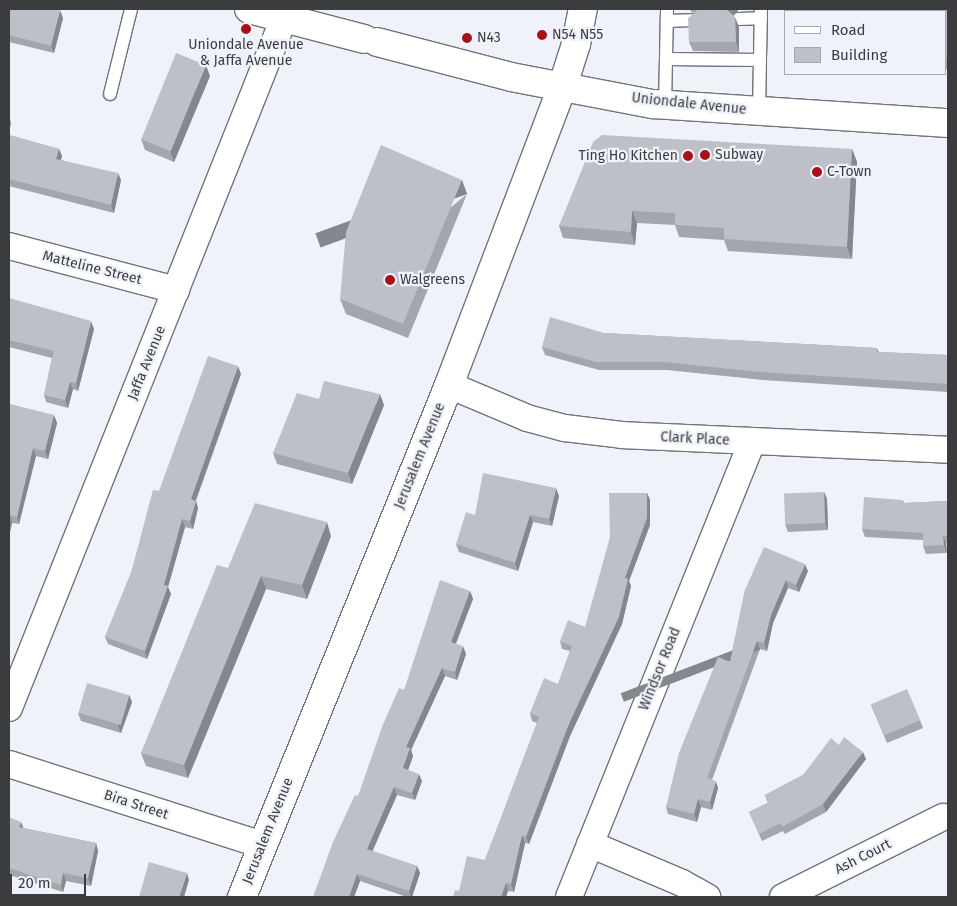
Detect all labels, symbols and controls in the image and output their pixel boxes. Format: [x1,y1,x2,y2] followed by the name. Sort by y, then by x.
[784,10,947,75] legend
[831,21,866,39] text: Road
[240,23,252,35] marker: Uniondale Avenue & Jaffa Avenue
[552,27,603,43] place label: N54 N55
[536,29,548,41] marker: N54 N55
[477,30,501,46] place label: N43
[461,32,473,44] marker: N43
[188,37,304,70] place label: Uniondale Avenue & Jaffa Avenue
[831,46,887,64] text: Building
[631,90,747,118] street label: Uniondale Avenue
[715,147,763,163] place label: Subway
[578,148,678,164] place label: Ting Ho Kitchen
[699,149,711,161] marker: Subway
[682,150,694,162] marker: Ting Ho Kitchen
[827,164,872,180] place label: C-Town
[811,166,823,178] marker: C-Town
[41,248,143,288] street label: Matteline Street
[400,272,465,288] place label: Walgreens
[384,274,396,286] marker: Walgreens
[124,323,170,403] street label: Jaffa Avenue
[391,400,449,512] street label: Jerusalem Avenue
[660,429,730,449] street label: Clark Place
[636,625,684,713] street label: Windsor Road
[239,775,297,887] street label: Jerusalem Avenue
[102,787,170,823] street label: Bira Street
[832,836,894,878] street label: Ash Court
[12,864,89,896] scale bar
[18,874,51,892] text: 20 m

